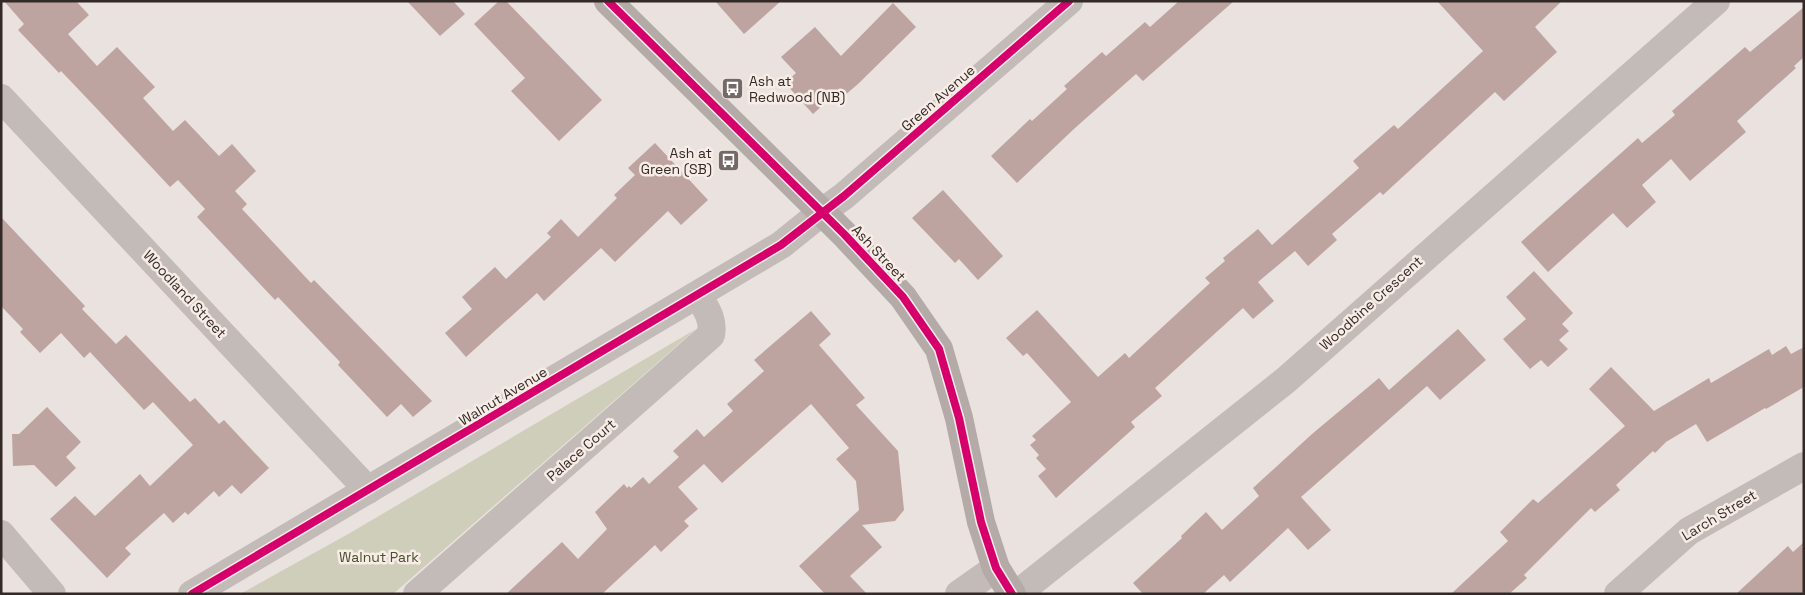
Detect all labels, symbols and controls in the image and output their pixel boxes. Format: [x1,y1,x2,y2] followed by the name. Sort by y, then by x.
[897,61,979,135] street label: Green Avenue
[749,72,845,106] place label: Ash at Redwood (NB)
[721,77,745,101] bus stop icon: Ash at Redwood (NB)
[641,144,712,178] place label: Ash at Green (SB)
[716,149,740,173] bus stop icon: Ash at Green (SB)
[848,221,910,285] street label: Ash Street
[140,246,230,342] street label: Woodland Street
[1316,252,1426,354] street label: Woodbine Crescent
[456,363,550,429] street label: Walnut Avenue
[543,415,619,485] street label: Palace Court
[1678,486,1760,544] street label: Larch Street
[339,548,419,566] park label: Walnut Park

